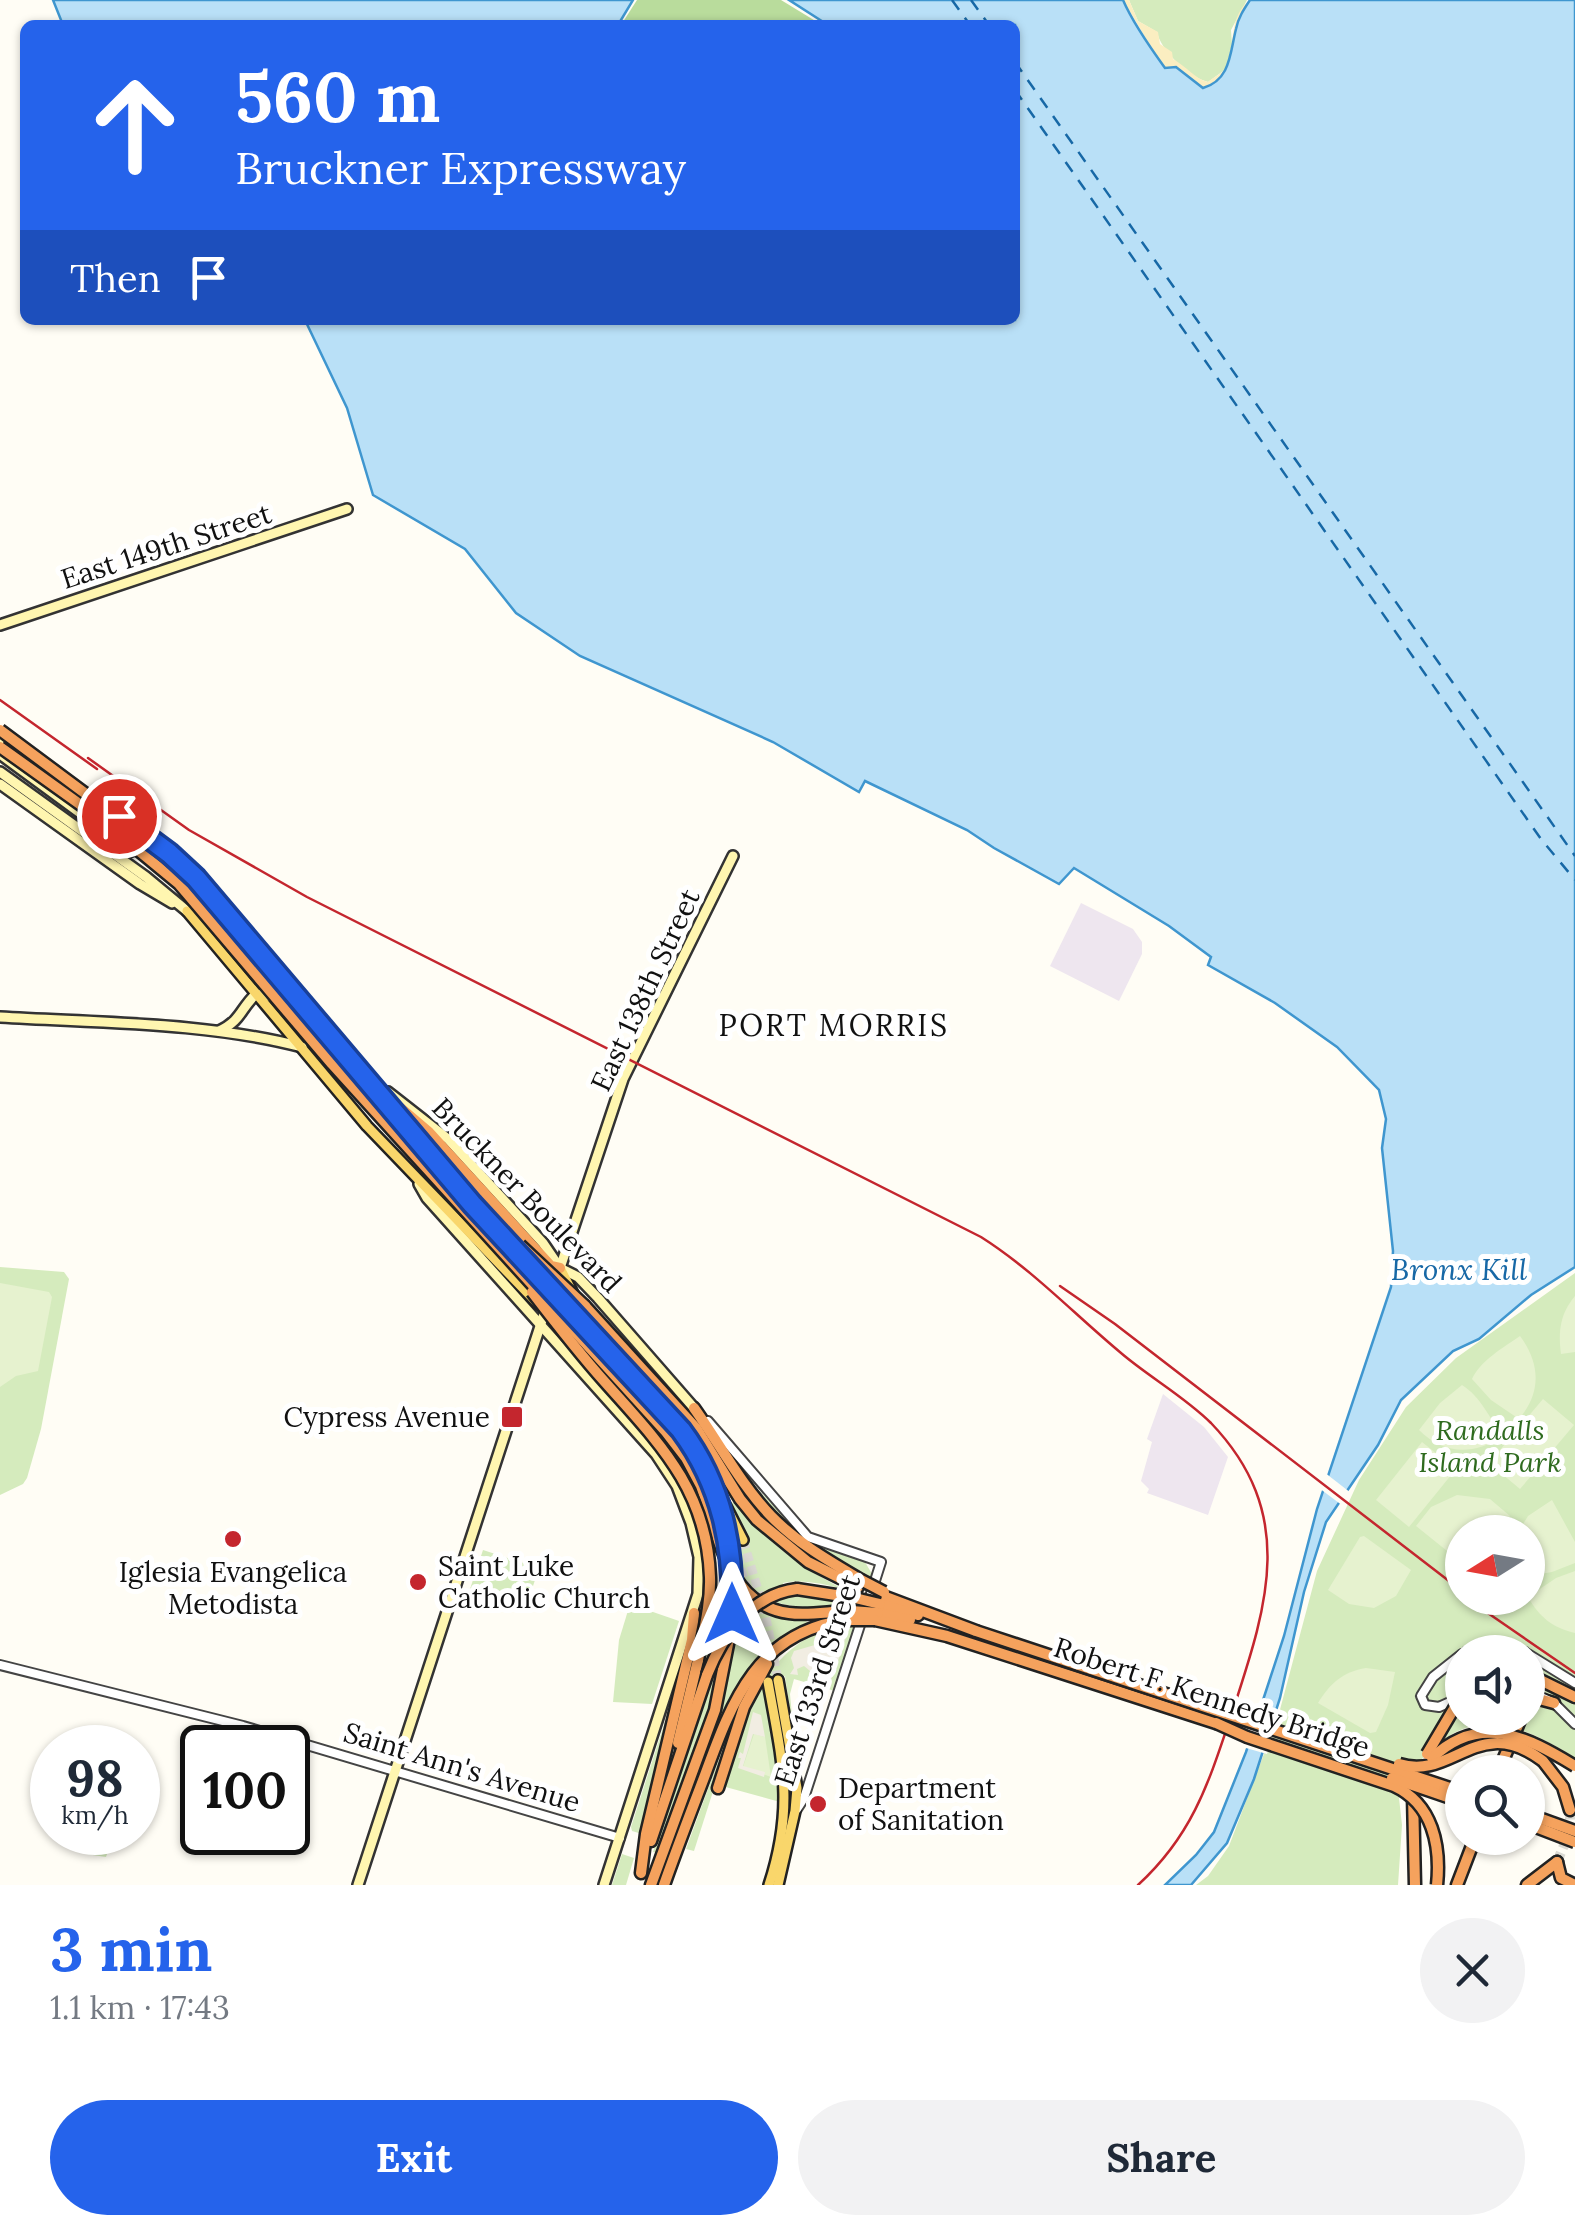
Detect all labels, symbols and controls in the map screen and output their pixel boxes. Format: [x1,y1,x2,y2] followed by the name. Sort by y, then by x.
[235,52,440,141] text: 560 m
[70,60,200,190] icon: ahead
[235,139,686,196] text: Bruckner Expressway
[181,250,236,305] icon: arrive
[70,254,161,302] text: Then
[56,495,276,597] street label: East 149th Street
[77,774,162,859] pin
[92,789,147,844] icon: arrive
[582,883,708,1097] street label: East 138th Street
[719,1006,949,1044] district label: PORT MORRIS
[425,1090,629,1300] street label: Bruckner Boulevard
[1391,1250,1528,1288] water label: Bronx Kill
[283,1399,490,1435] place label: Cypress Avenue
[499,1404,525,1430] marker: Cypress Avenue
[1418,1412,1562,1480] park label: Randalls Island Park
[1445,1515,1545,1615] north arrow
[1445,1515,1545,1855] map controls
[222,1528,244,1550] marker: Iglesia Evangelica Metodista
[438,1548,650,1616] place label: Saint Luke Catholic Church
[119,1554,347,1622] place label: Iglesia Evangelica Metodista
[680,1562,784,1666] position arrow
[766,1570,868,1790] street label: East 133rd Street
[407,1571,429,1593] marker: Saint Luke Catholic Church
[1050,1629,1374,1765] street label: Robert F. Kennedy Bridge
[1445,1635,1545,1735] button: sound
[339,1714,585,1820] street label: Saint Ann's Avenue
[180,1725,310,1855] speed limit sign: 100
[66,1746,124,1810] text: 98
[1445,1755,1545,1855] button: search
[838,1770,1004,1838] place label: Department of Sanitation
[807,1793,829,1815] marker: Department of Sanitation
[61,1799,129,1831] text: km/h
[50,1911,212,1987] text: 3 min
[1420,1918,1525,2023] button: close
[50,1987,230,2028] text: 1.1 km · 17:43
[50,2100,778,2215] button: Exit
[798,2100,1525,2215] button: Share

